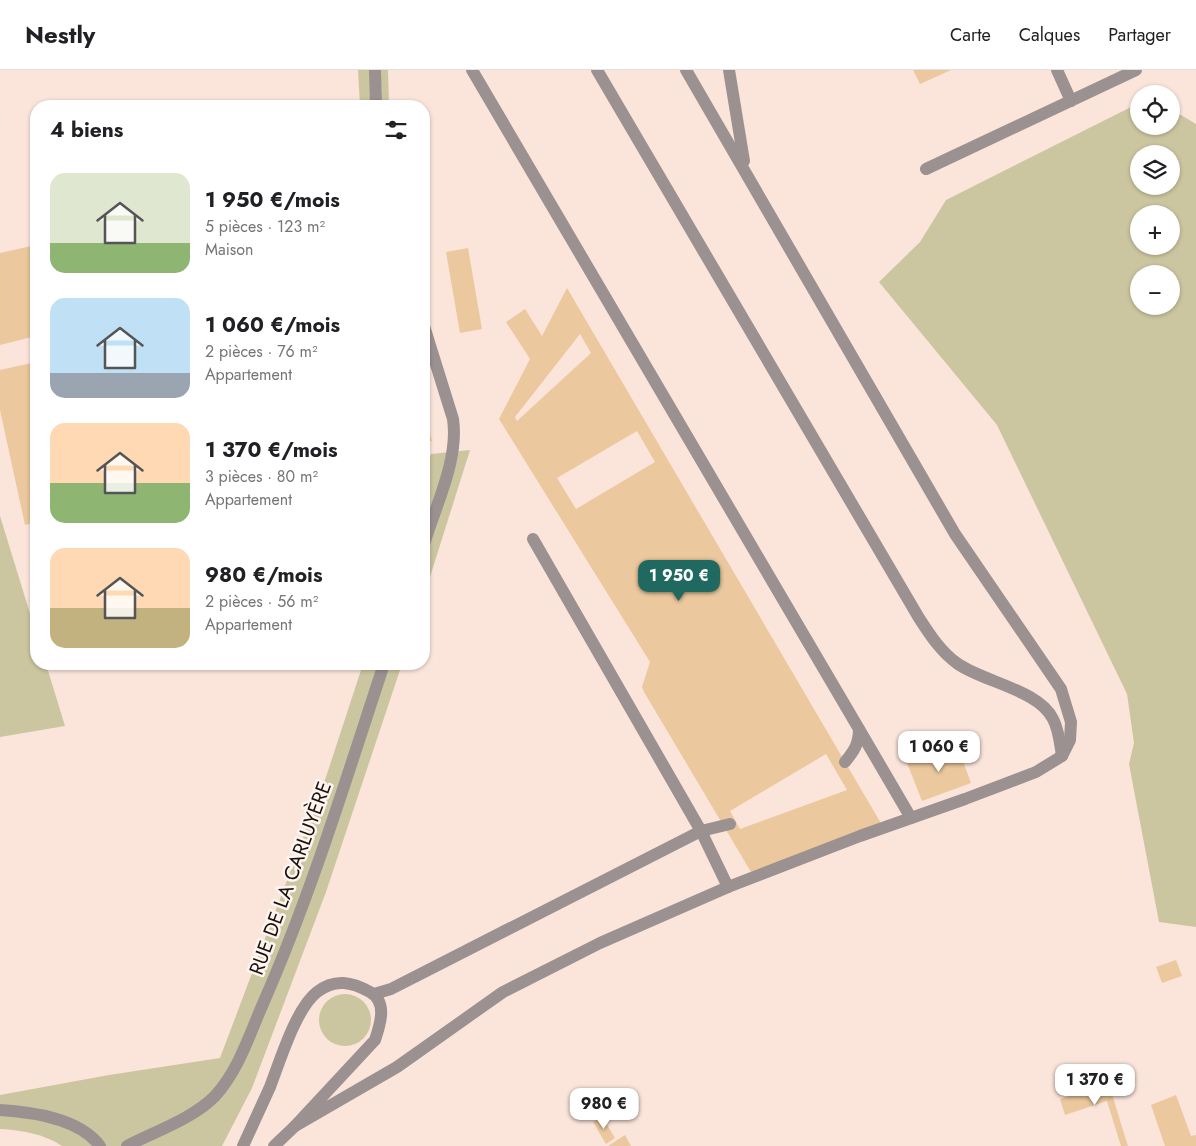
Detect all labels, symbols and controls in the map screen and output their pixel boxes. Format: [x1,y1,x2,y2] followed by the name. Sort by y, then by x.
[25,17,95,52] text: Nestly
[950,22,991,48] text: Carte
[1019,22,1080,48] text: Calques
[1108,22,1171,48] text: Partager
[1130,85,1180,315] map controls
[1130,85,1180,135] button: locate
[50,115,123,145] text: 4 biens
[382,116,410,144] icon: filters
[1130,145,1180,195] button: layers
[205,185,340,215] text: 1 950 €/mois
[90,193,150,253] icon: home
[1130,205,1180,255] button: +
[205,215,325,238] text: 5 pièces · 123 m²
[205,238,253,261] text: Maison
[1130,265,1180,315] button: −
[205,310,340,340] text: 1 060 €/mois
[90,318,150,378] icon: home
[205,340,318,363] text: 2 pièces · 76 m²
[205,363,292,386] text: Appartement
[205,435,338,465] text: 1 370 €/mois
[90,443,150,503] icon: home
[205,465,318,488] text: 3 pièces · 80 m²
[205,488,292,511] text: Appartement
[205,560,322,590] text: 980 €/mois
[633,560,725,602] pin: 1 950 €
[649,564,709,587] text: 1 950 €
[90,568,150,628] icon: home
[205,590,318,613] text: 2 pièces · 56 m²
[205,613,292,636] text: Appartement
[893,730,985,773] pin: 1 060 €
[909,735,969,758] text: 1 060 €
[242,777,339,979] street label: RUE DE LA CARLUYÈRE
[1049,1064,1141,1106] pin: 1 370 €
[1066,1068,1124,1091] text: 1 370 €
[569,1088,639,1130] pin: 980 €
[581,1092,627,1115] text: 980 €

